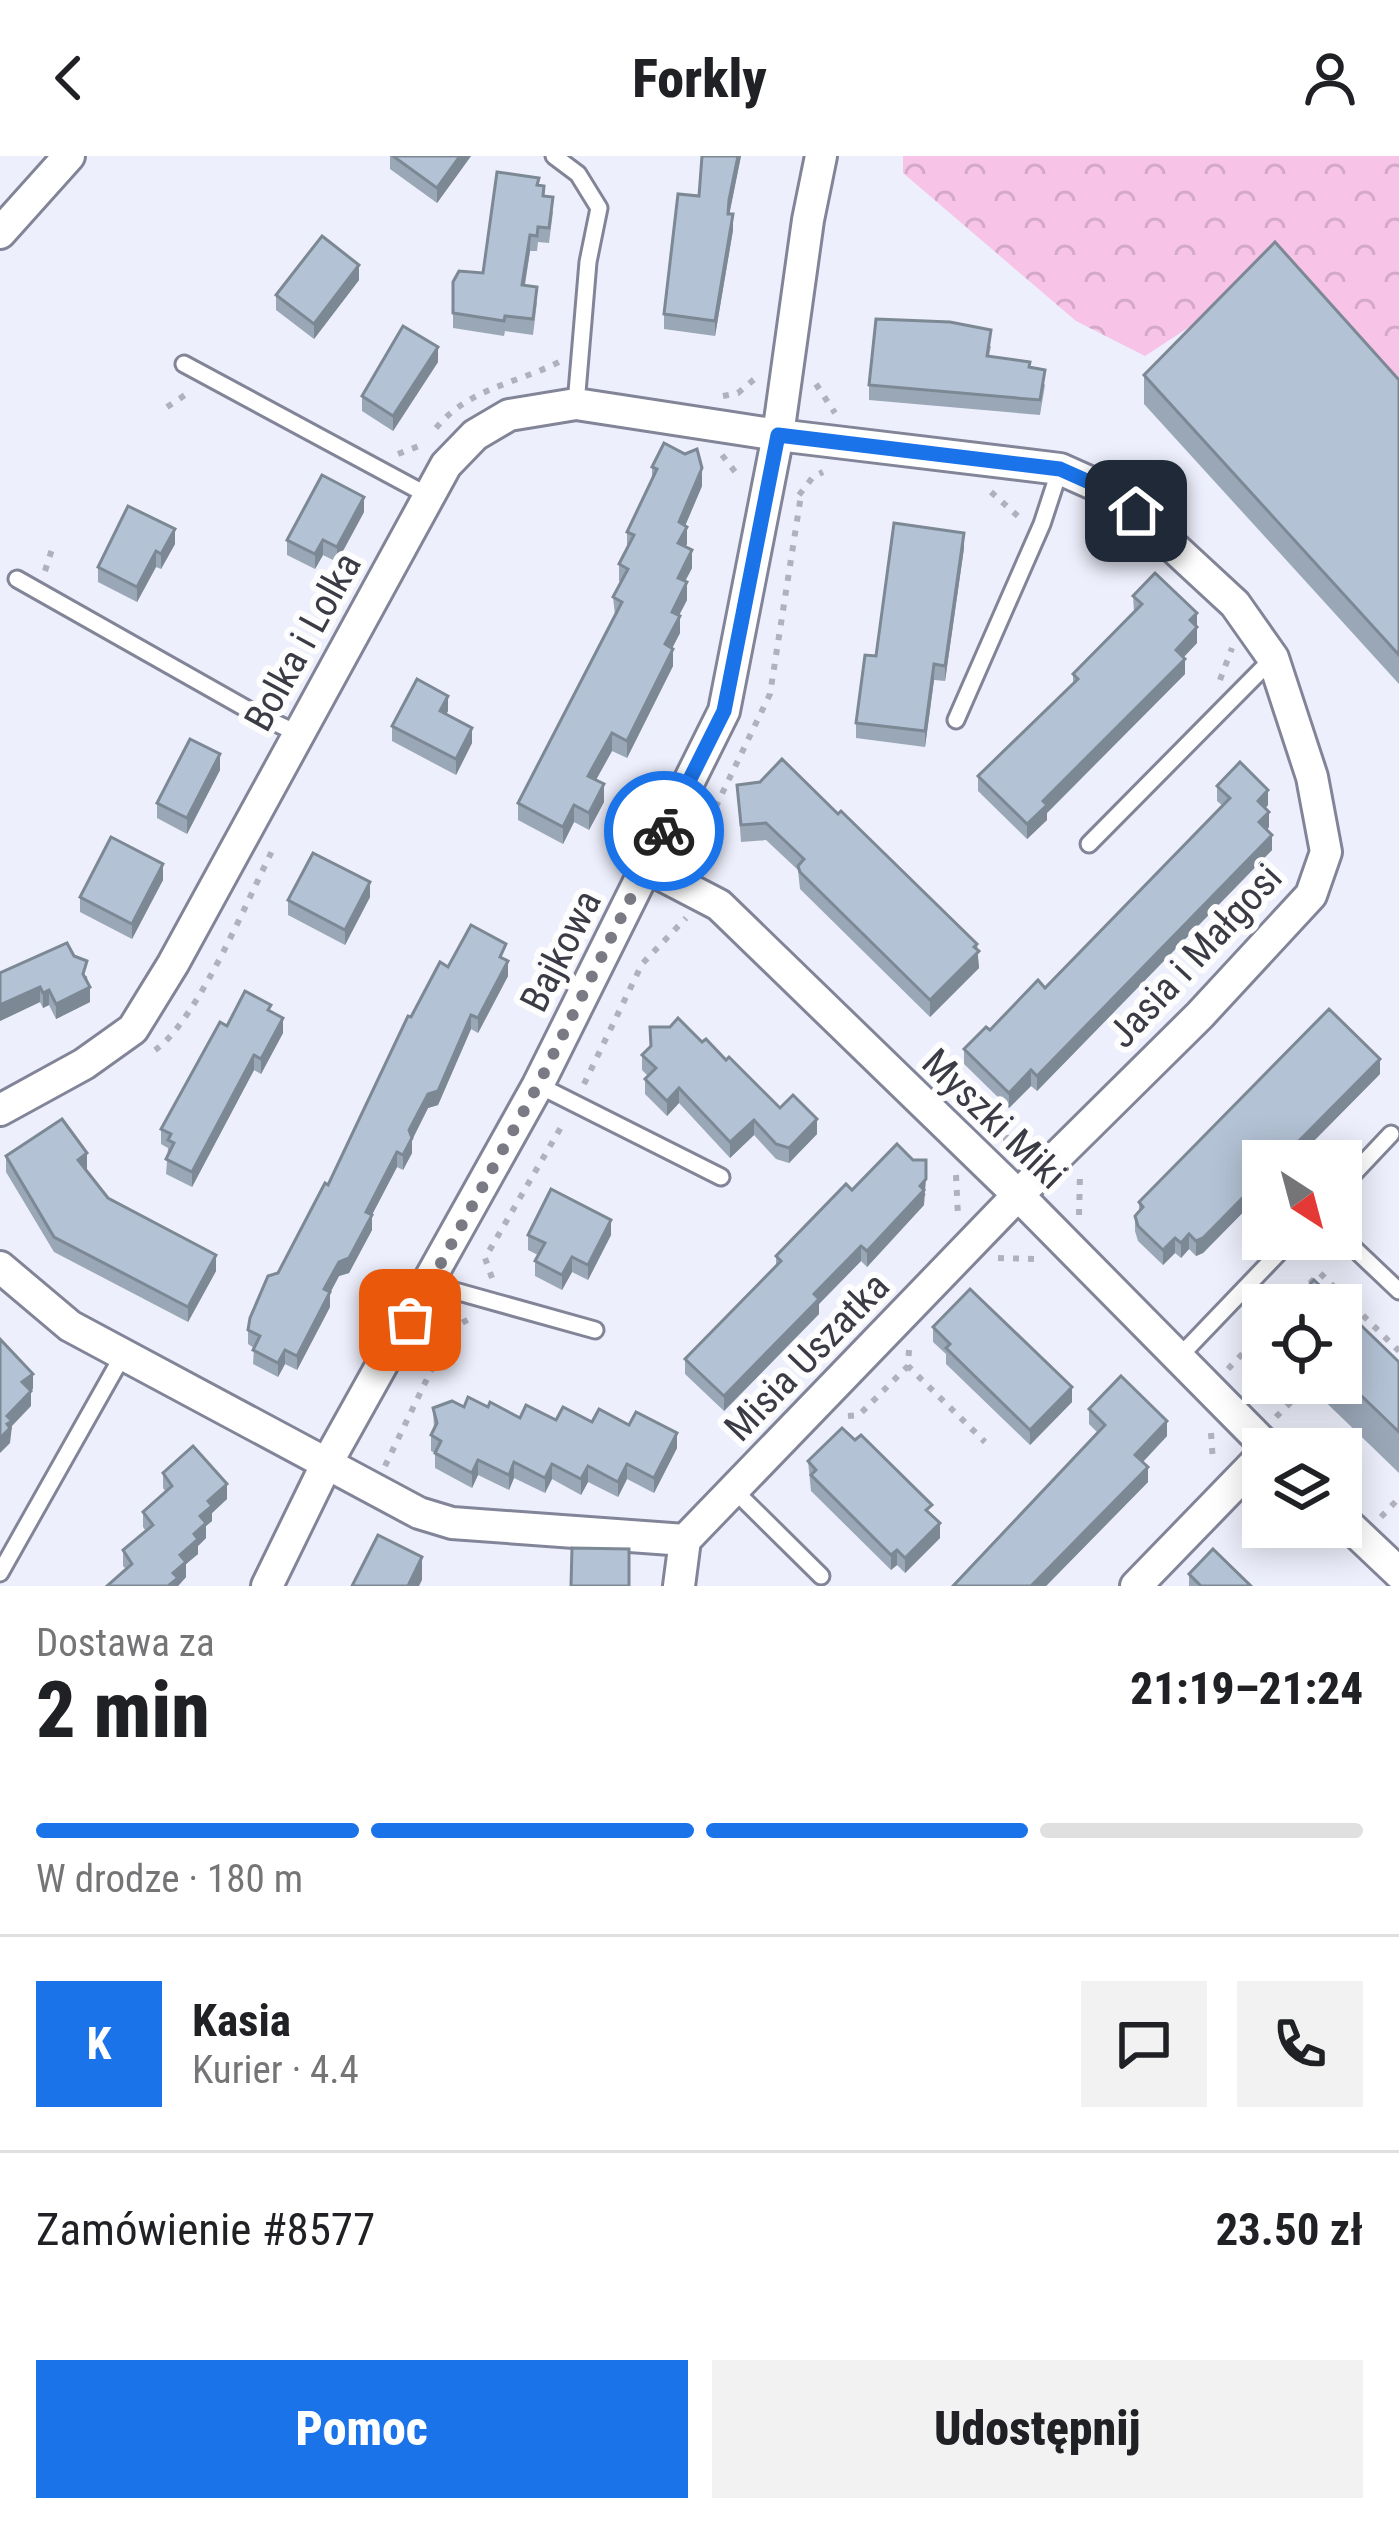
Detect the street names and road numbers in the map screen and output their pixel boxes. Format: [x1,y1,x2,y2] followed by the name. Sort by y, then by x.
[235,545,371,739] street label: Bolka i Lolka
[1099,855,1291,1057] street label: Jasia i Małgosi
[511,883,611,1019] street label: Bajkowa
[913,1040,1075,1198] street label: Myszki Miki
[715,1263,899,1451] street label: Misia Uszatka

